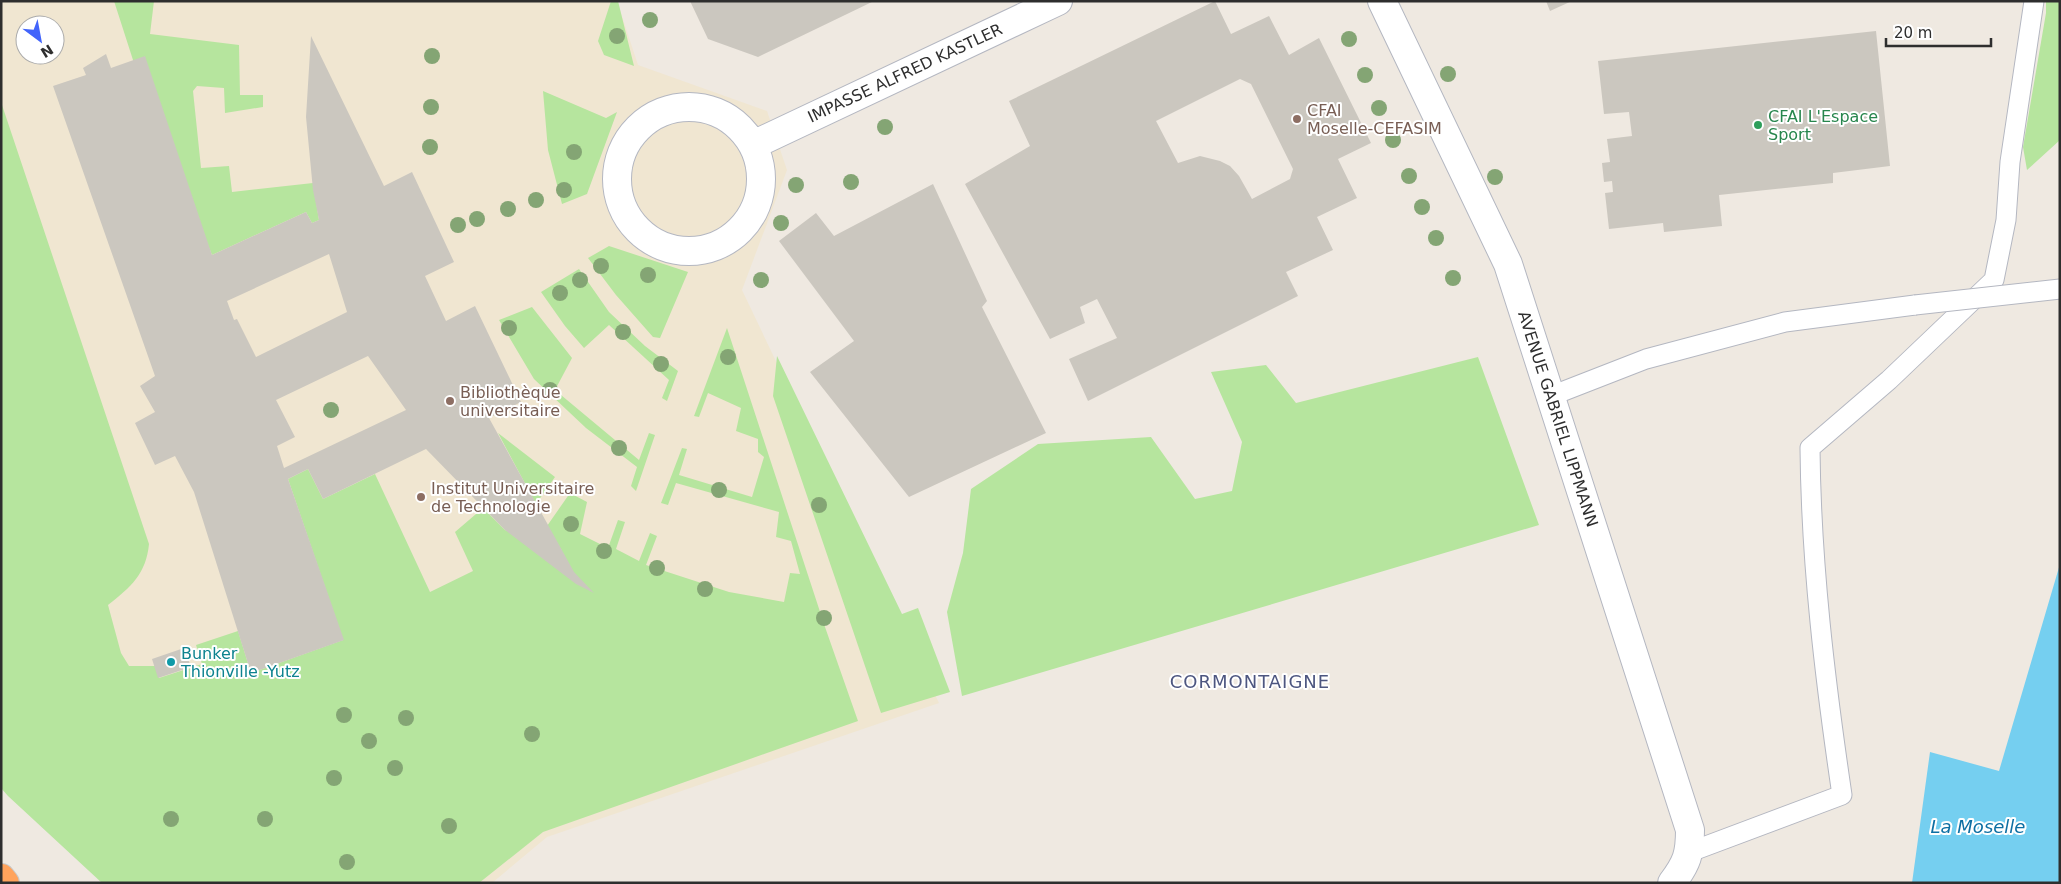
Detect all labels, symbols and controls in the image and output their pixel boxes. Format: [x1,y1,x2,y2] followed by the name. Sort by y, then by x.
[15,15,65,65] north arrow
[1886,15,1991,47] scale bar
[805,19,1005,127] street label: IMPASSE ALFRED KASTLER
[1894,24,1932,42] text: 20 m
[38,41,56,61] text: N
[1307,101,1442,138] place label: CFAI Moselle-CEFASIM
[1768,107,1878,144] place label: CFAI L'Espace Sport
[1291,113,1303,125] marker: CFAI Moselle-CEFASIM
[1752,119,1764,131] marker: CFAI L'Espace Sport
[1514,309,1602,529] street label: AVENUE GABRIEL LIPPMANN
[460,383,561,420] place label: Bibliothèque universitaire
[444,395,456,407] marker: Bibliothèque universitaire
[431,479,594,516] place label: Institut Universitaire de Technologie
[415,491,427,503] marker: Institut Universitaire de Technologie
[180,644,300,681] place label: Bunker Thionville -Yutz
[165,656,177,668] marker: Bunker Thionville -Yutz
[1170,671,1330,692] district label: CORMONTAIGNE
[1931,816,2025,837] water label: La Moselle

